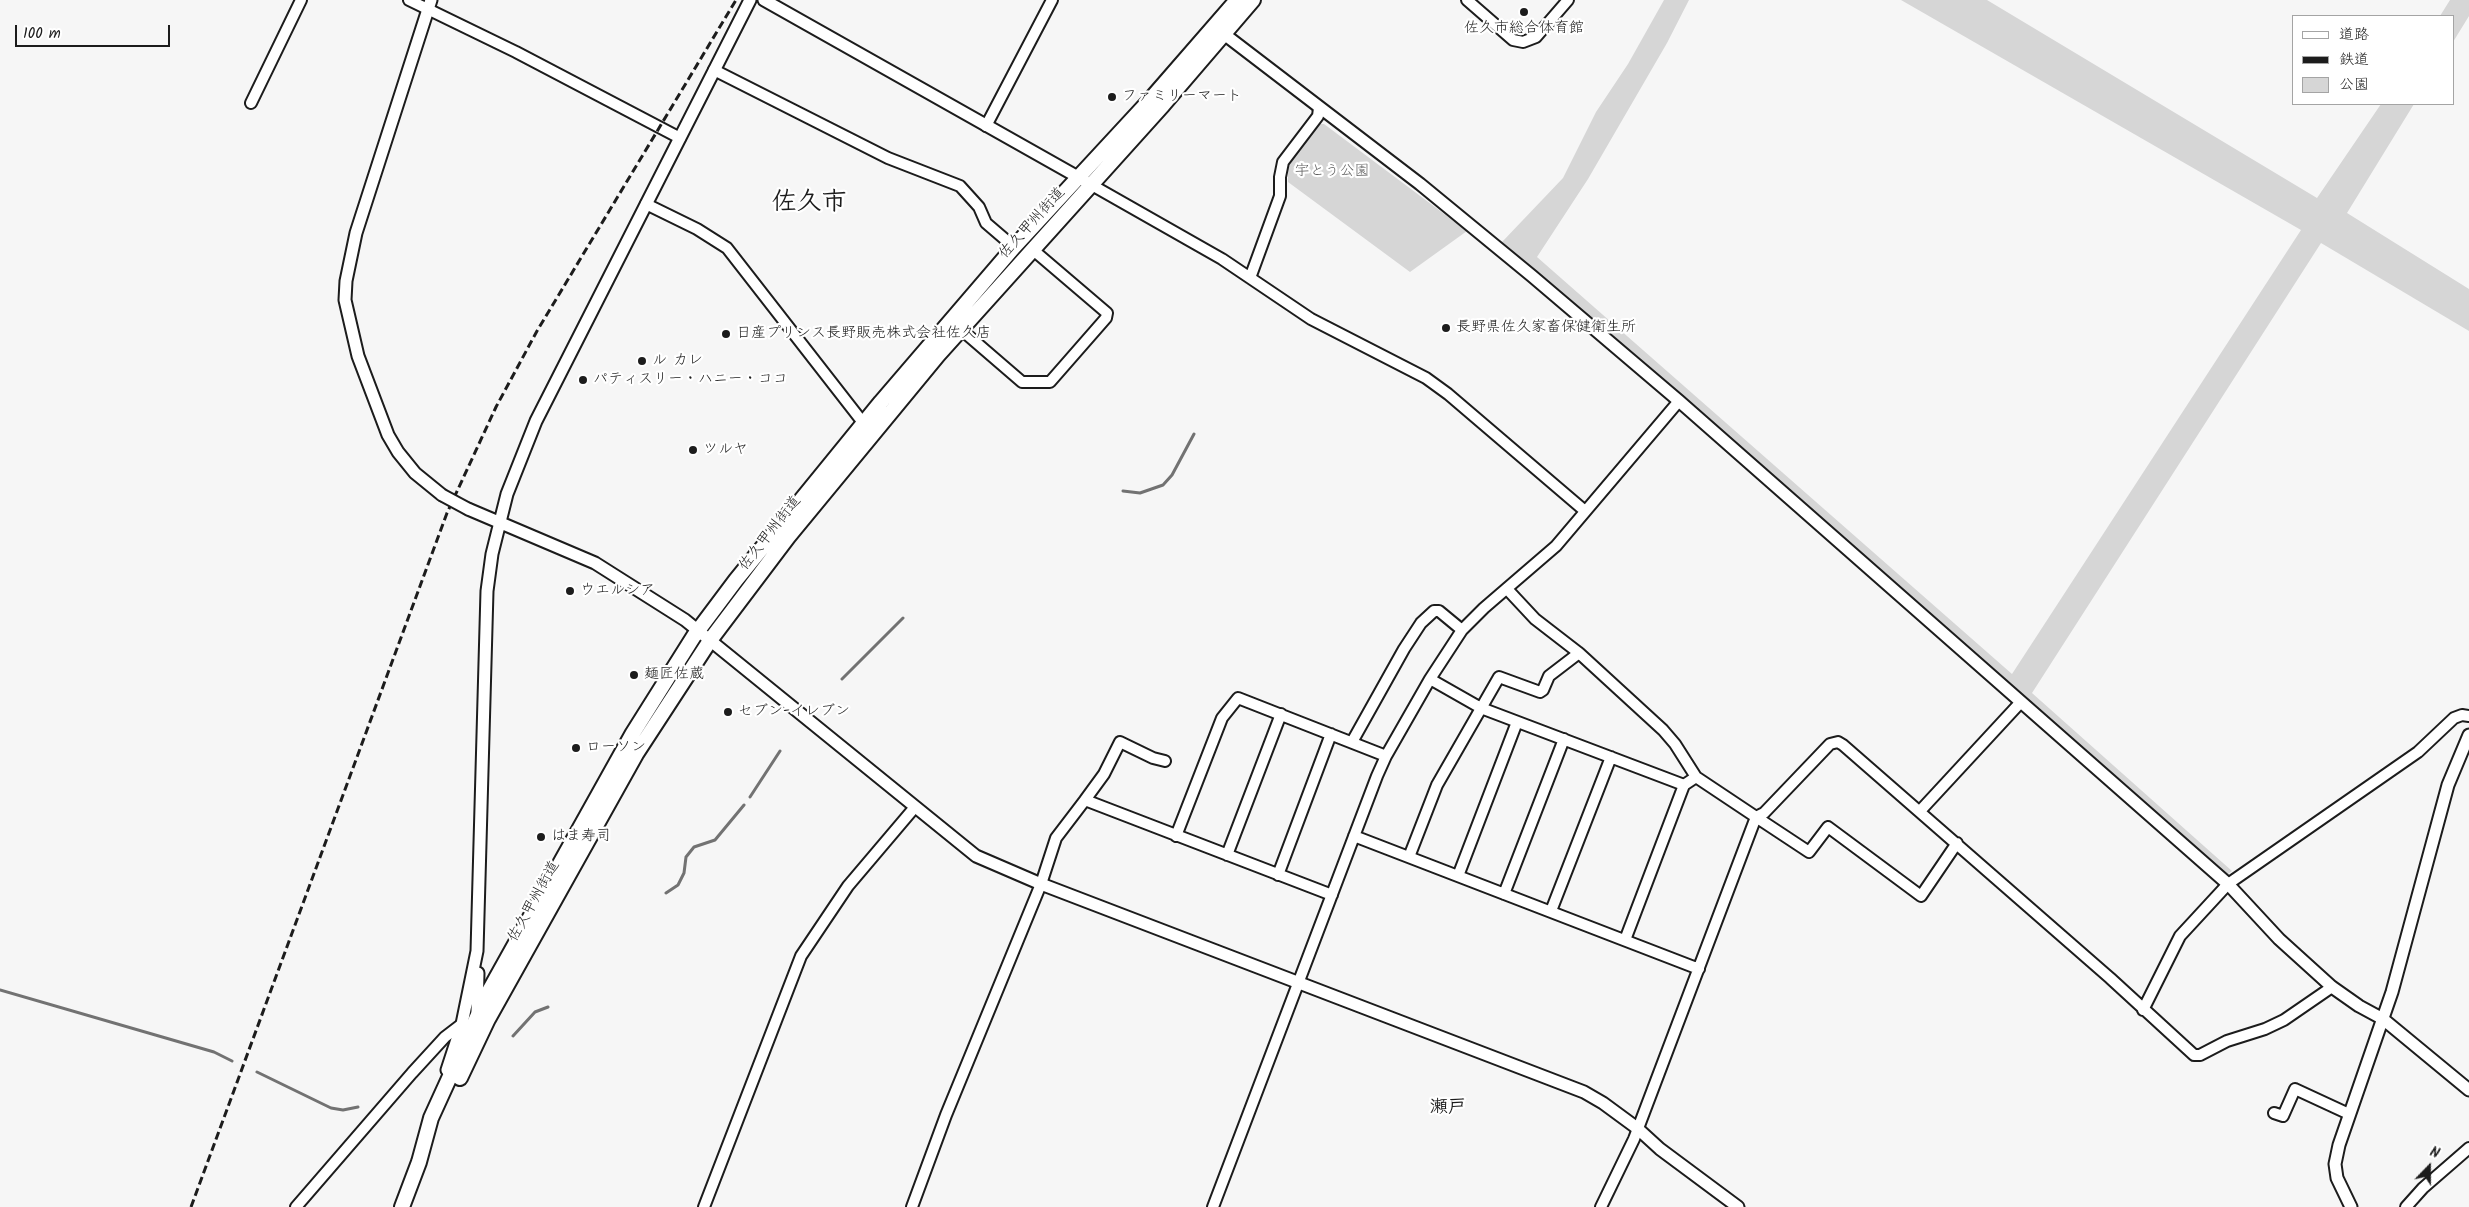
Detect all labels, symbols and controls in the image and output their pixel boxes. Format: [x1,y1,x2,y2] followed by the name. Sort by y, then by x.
[1518,6,1530,18] marker: 佐久市総合体育館
[18,15,172,47] scale bar
[2292,15,2454,105] legend
[1464,20,1584,38] place label: 佐久市総合体育館
[23,22,61,46] text: 100 m
[2339,23,2369,47] text: 道路
[2339,48,2369,72] text: 鉄道
[2339,73,2369,97] text: 公園
[1122,88,1242,106] place label: ファミリーマート
[1106,91,1118,103] marker: ファミリーマート
[1295,163,1369,181] park label: 宇とう公園
[996,185,1070,263] street label: 佐久甲州街道
[772,190,846,220] district label: 佐久市
[1456,319,1636,337] place label: 長野県佐久家畜保健衛生所
[1440,322,1452,334] marker: 長野県佐久家畜保健衛生所
[736,325,991,343] place label: 日産プリンス長野販売株式会社佐久店
[720,328,732,340] marker: 日産プリンス長野販売株式会社佐久店
[652,352,703,370] place label: ル カレ
[636,355,648,367] marker: ル カレ
[593,371,788,389] place label: パティスリー・ハニー・ココ
[577,374,589,386] marker: パティスリー・ハニー・ココ
[703,441,748,459] place label: ツルヤ
[687,444,699,456] marker: ツルヤ
[736,493,806,575] street label: 佐久甲州街道
[580,582,655,600] place label: ウエルシア
[564,585,576,597] marker: ウエルシア
[644,666,704,684] place label: 麺匠佐蔵
[628,669,640,681] marker: 麺匠佐蔵
[738,703,850,721] place label: セブン-イレブン
[722,706,734,718] marker: セブン-イレブン
[586,739,646,757] place label: ローソン
[570,742,582,754] marker: ローソン
[551,828,611,846] place label: はま寿司
[535,831,547,843] marker: はま寿司
[505,858,565,946] street label: 佐久甲州街道
[1430,1098,1466,1120] district label: 瀬戸
[2426,1141,2443,1165] text: N
[2404,1142,2454,1192] north arrow

